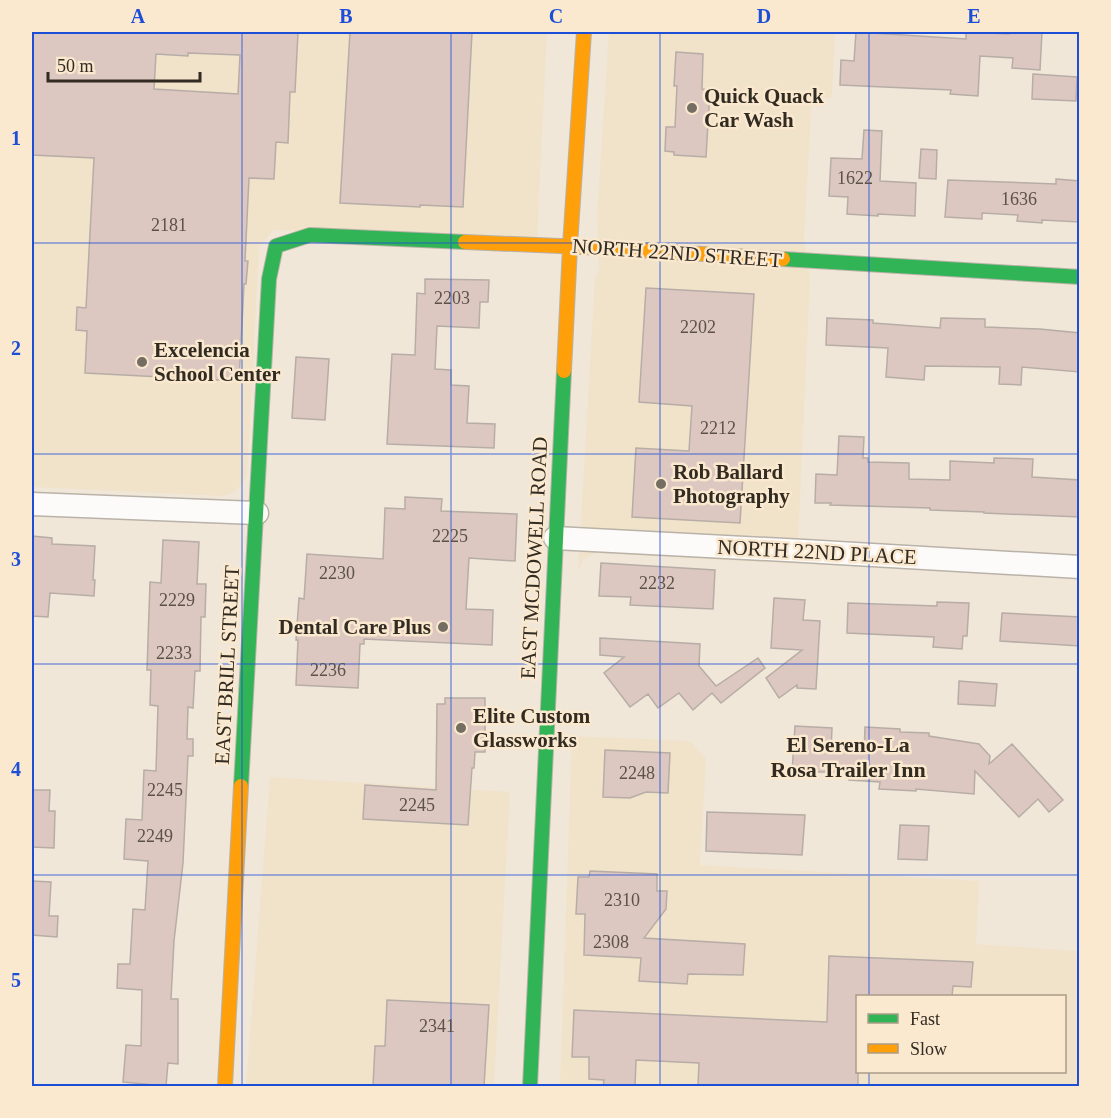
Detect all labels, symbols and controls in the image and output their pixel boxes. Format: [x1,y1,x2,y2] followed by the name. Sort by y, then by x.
[131,5,146,27] text: A
[339,5,353,27] text: B
[549,5,563,27] text: C
[757,5,771,27] text: D
[967,5,981,27] text: E
[48,45,200,83] scale bar
[57,56,94,76] text: 50 m
[704,84,824,132] place label: Quick Quack Car Wash
[685,101,699,115] marker: Quick Quack Car Wash
[11,127,21,149] text: 1
[837,168,873,188] house number: 1622
[1001,189,1037,209] house number: 1636
[151,215,187,235] house number: 2181
[571,234,783,272] street label: NORTH 22ND STREET
[434,288,470,308] house number: 2203
[680,317,716,337] house number: 2202
[11,337,21,359] text: 2
[154,338,281,386] place label: Excelencia School Center
[135,355,149,369] marker: Excelencia School Center
[700,418,736,438] house number: 2212
[516,436,552,680] street label: EAST MCDOWELL ROAD
[673,460,790,508] place label: Rob Ballard Photography
[654,477,668,491] marker: Rob Ballard Photography
[432,526,468,546] house number: 2225
[717,535,917,569] street label: NORTH 22ND PLACE
[11,548,21,570] text: 3
[319,563,355,583] house number: 2230
[210,565,244,765] street label: EAST BRILL STREET
[639,573,675,593] house number: 2232
[159,590,195,610] house number: 2229
[279,615,431,639] place label: Dental Care Plus
[436,620,450,634] marker: Dental Care Plus
[156,643,192,663] house number: 2233
[310,660,346,680] house number: 2236
[473,704,591,752] place label: Elite Custom Glassworks
[454,721,468,735] marker: Elite Custom Glassworks
[770,732,926,782] district label: El Sereno-La Rosa Trailer Inn
[11,758,21,780] text: 4
[619,763,655,783] house number: 2248
[147,780,183,800] house number: 2245
[399,795,435,815] house number: 2245
[137,826,173,846] house number: 2249
[604,890,640,910] house number: 2310
[593,932,629,952] house number: 2308
[11,969,21,991] text: 5
[856,995,1066,1073] legend
[910,1009,940,1029] text: Fast
[419,1016,455,1036] house number: 2341
[910,1039,947,1059] text: Slow

